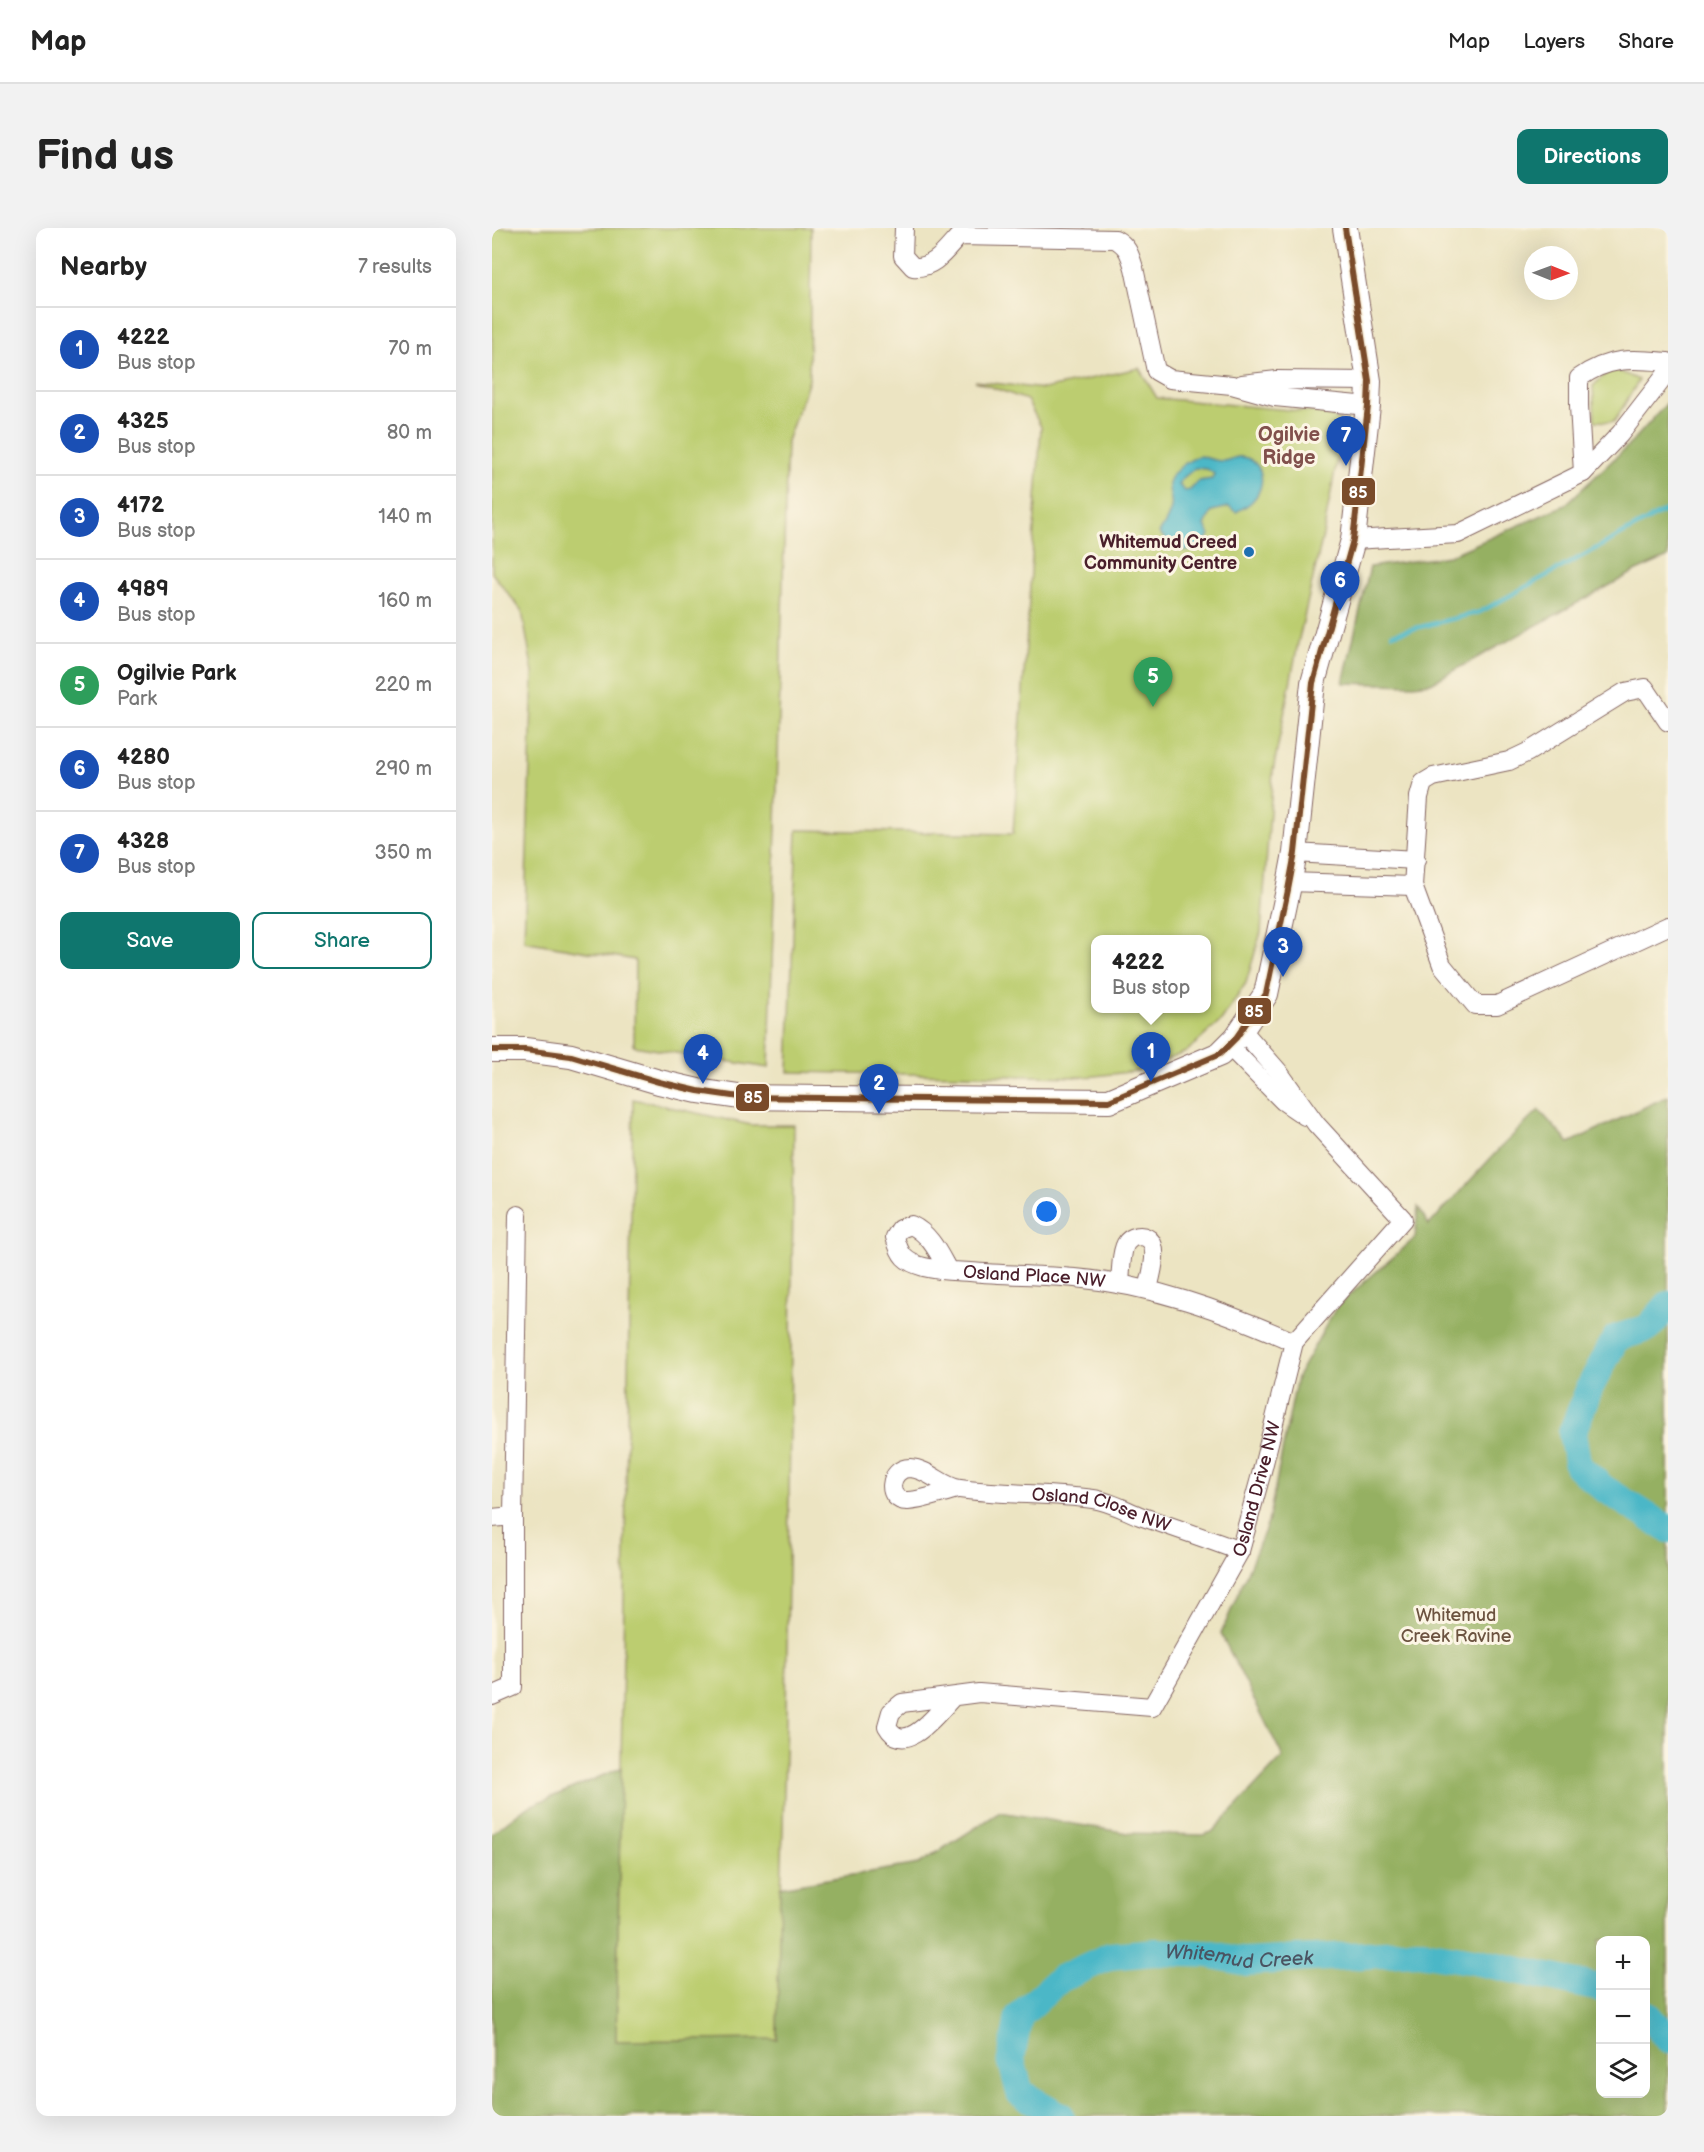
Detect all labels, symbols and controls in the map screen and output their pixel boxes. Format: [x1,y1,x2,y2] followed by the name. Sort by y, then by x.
[30,25,86,58] text: Map
[1448,29,1490,54] text: Map
[1523,29,1585,54] text: Layers
[1618,29,1674,54] text: Share
[1517,129,1668,184] button: Directions
[36,131,174,182] text: Find us
[1524,246,1578,300] north arrow
[60,252,147,283] text: Nearby
[358,255,432,279] text: 7 results
[117,324,170,351] text: 4222
[75,337,84,361] text: 1
[388,337,432,361] text: 70 m
[117,351,196,375] text: Bus stop
[117,408,169,435] text: 4325
[1326,416,1366,466] pin: 7
[74,421,85,445] text: 2
[387,421,432,445] text: 80 m
[1258,423,1320,470] district label: Ogilvie Ridge
[117,435,196,459] text: Bus stop
[1341,477,1376,506] line badge: 85
[1349,484,1367,503] text: 85
[117,492,164,519] text: 4172
[74,505,85,529] text: 3
[378,505,432,529] text: 140 m
[117,519,196,543] text: Bus stop
[1084,532,1237,574] place label: Whitemud Creed Community Centre
[1242,545,1256,559] marker: Whitemud Creed Community Centre
[1320,562,1360,611] pin: 6
[117,576,169,603] text: 4989
[74,589,85,613] text: 4
[378,589,432,613] text: 160 m
[117,603,196,627] text: Bus stop
[1134,658,1172,707] pin: 5
[117,660,237,687] text: Ogilvie Park
[74,673,85,697] text: 5
[375,673,432,697] text: 220 m
[117,687,157,711] text: Park
[117,744,170,771] text: 4280
[73,757,86,781] text: 6
[375,757,432,781] text: 290 m
[117,771,196,795] text: Bus stop
[117,828,169,855] text: 4328
[74,841,85,865] text: 7
[375,841,432,865] text: 350 m
[117,855,196,879] text: Bus stop
[60,912,240,969] button: Save
[252,912,432,969] button: Share
[1264,928,1302,977] pin: 3
[1091,935,1211,1013] popup
[1112,949,1164,976] text: 4222
[1112,976,1190,1000] text: Bus stop
[1237,997,1272,1025] line badge: 85
[1245,1003,1263,1022] text: 85
[1132,1032,1170,1082] pin: 1
[684,1034,722,1084] pin: 4
[860,1064,898,1114] pin: 2
[735,1083,770,1112] line badge: 85
[744,1089,762,1108] text: 85
[1032,1197,1061,1226] your location
[962,1261,1107,1292] street label: Osland Place NW
[1228,1418,1285,1559] street label: Osland Drive NW
[1031,1484,1174,1536] street label: Osland Close NW
[1401,1605,1512,1647] park label: Whitemud Creek Ravine
[1596,1936,1650,2098] map controls
[1596,1936,1650,1990] button: +
[1165,1940,1315,1974] water label: Whitemud Creek
[1596,1990,1650,2044] button: −
[1596,2044,1650,2098] button: layers

